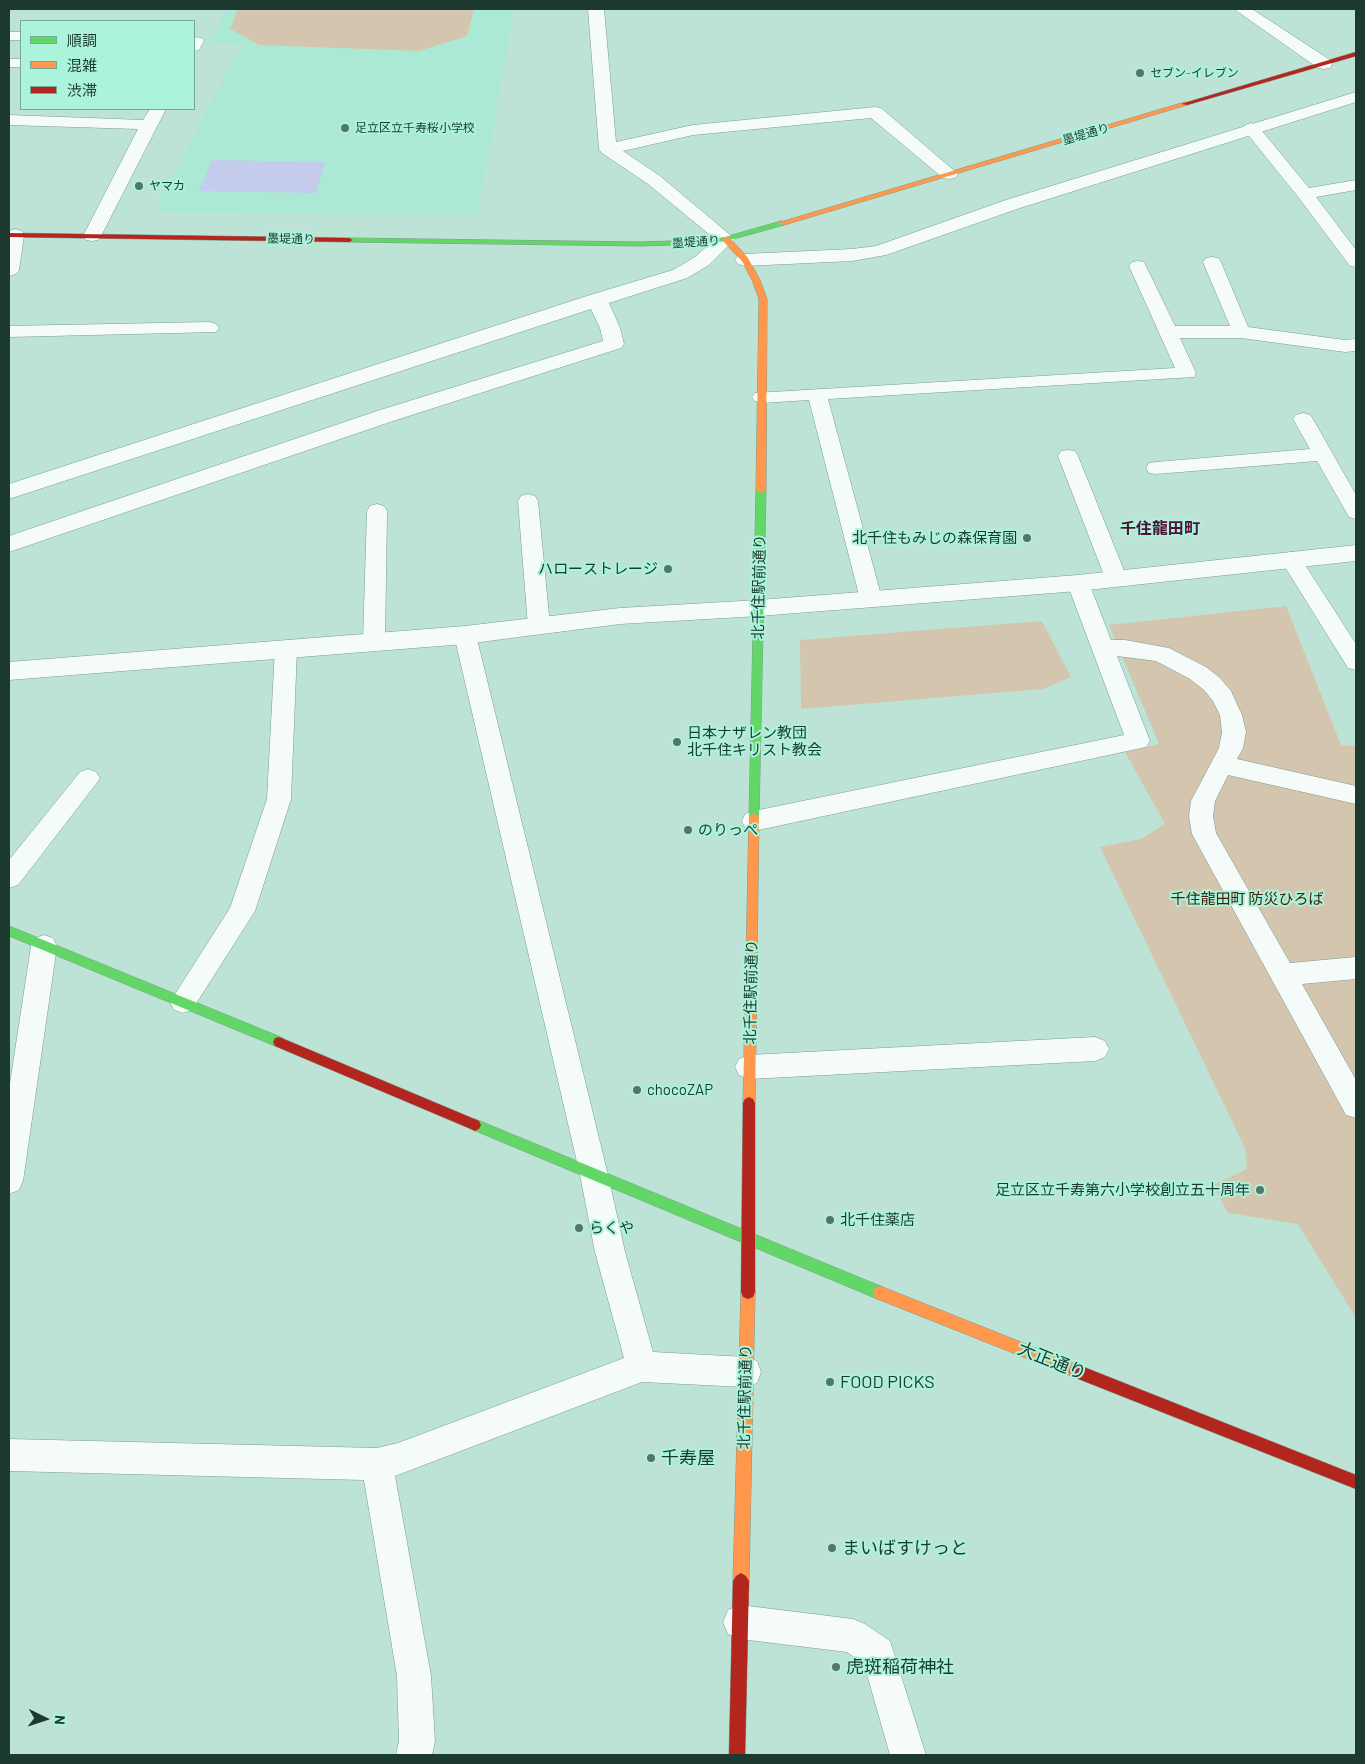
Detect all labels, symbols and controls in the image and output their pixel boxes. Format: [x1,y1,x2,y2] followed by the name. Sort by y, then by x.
[20,20,195,110] legend
[67,31,97,49] text: 順調
[67,56,97,74] text: 混雑
[1150,66,1239,80] place label: セブン-イレブン
[1134,67,1146,79] marker: セブン-イレブン
[67,81,97,99] text: 渋滞
[1061,120,1111,148] street label: 墨堤通り
[355,121,475,135] place label: 足立区立千寿桜小学校
[339,122,351,134] marker: 足立区立千寿桜小学校
[149,179,185,193] place label: ヤマカ
[133,180,145,192] marker: ヤマカ
[267,231,315,247] street label: 墨堤通り
[672,233,720,251] street label: 墨堤通り
[1120,519,1200,539] district label: 千住龍田町
[852,529,1017,547] place label: 北千住もみじの森保育園
[1021,532,1033,544] marker: 北千住もみじの森保育園
[749,534,769,640] street label: 北千住駅前通り
[538,560,658,578] place label: ハローストレージ
[662,563,674,575] marker: ハローストレージ
[687,724,822,759] place label: 日本ナザレン教団 北千住キリスト教会
[671,736,683,748] marker: 日本ナザレン教団 北千住キリスト教会
[698,821,758,839] place label: のりっぺ
[682,824,694,836] marker: のりっぺ
[1171,890,1323,908] park label: 千住龍田町 防災ひろば
[741,939,761,1045] street label: 北千住駅前通り
[647,1081,713,1099] place label: chocoZAP
[631,1084,643,1096] marker: chocoZAP
[995,1181,1250,1199] place label: 足立区立千寿第六小学校創立五十周年
[1254,1184,1266,1196] marker: 足立区立千寿第六小学校創立五十周年
[840,1211,915,1229] place label: 北千住薬店
[824,1214,836,1226] marker: 北千住薬店
[589,1219,634,1237] place label: らくや
[573,1222,585,1234] marker: らくや
[1015,1338,1089,1384] street label: 大正通り
[735,1344,755,1450] street label: 北千住駅前通り
[840,1371,935,1393] place label: FOOD PICKS
[824,1376,836,1388] marker: FOOD PICKS
[661,1447,715,1469] place label: 千寿屋
[645,1452,657,1464] marker: 千寿屋
[842,1537,968,1559] place label: まいばすけっと
[826,1542,838,1554] marker: まいばすけっと
[846,1656,954,1678] place label: 虎斑稲荷神社
[830,1661,842,1673] marker: 虎斑稲荷神社
[20,1694,70,1744] north arrow
[52,1715,69,1725] text: N

